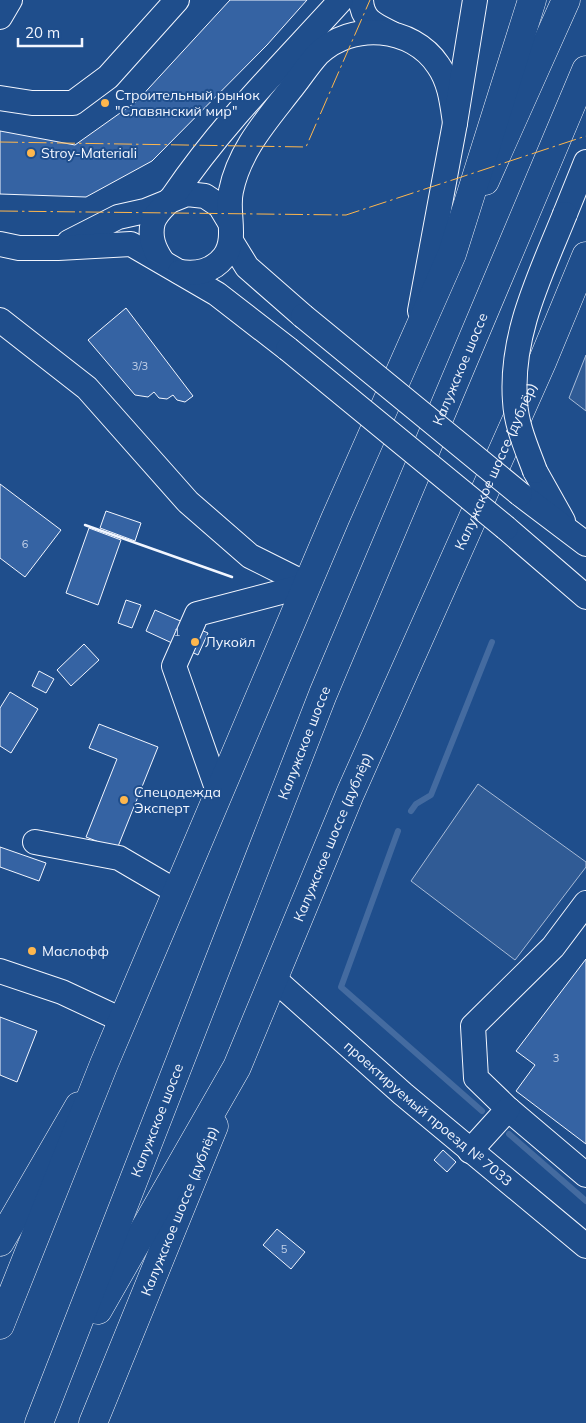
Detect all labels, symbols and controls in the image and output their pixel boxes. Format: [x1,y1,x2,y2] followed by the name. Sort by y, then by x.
[18,15,81,47] scale bar
[25,23,60,42] text: 20 m
[115,86,260,120] place label: Строительный рынок "Славянский мир"
[99,97,111,109] marker: Строительный рынок "Славянский мир"
[41,144,137,162] place label: Stroy-Materiali
[25,147,37,159] marker: Stroy-Materiali
[428,310,492,428] street label: Калужское шоссе
[132,359,148,373] house number: 3/3
[451,380,541,553] street label: Калужское шоссе (дублёр)
[22,537,29,551] house number: 6
[174,625,180,639] house number: 1
[205,633,255,651] place label: Лукойл
[189,636,201,648] marker: Лукойл
[274,683,334,802] street label: Калужское шоссе
[289,750,376,924] street label: Калужское шоссе (дублёр)
[134,783,221,817] place label: Спецодежда Эксперт
[118,794,130,806] marker: Спецодежда Эксперт
[42,942,109,960] place label: Маслофф
[26,945,38,957] marker: Маслофф
[340,1037,516,1190] street label: проектируемый проезд № 7033
[553,1051,559,1065] house number: 3
[127,1061,187,1180] street label: Калужское шоссе
[137,1123,222,1298] street label: Калужское шоссе (дублёр)
[281,1242,288,1256] house number: 5

